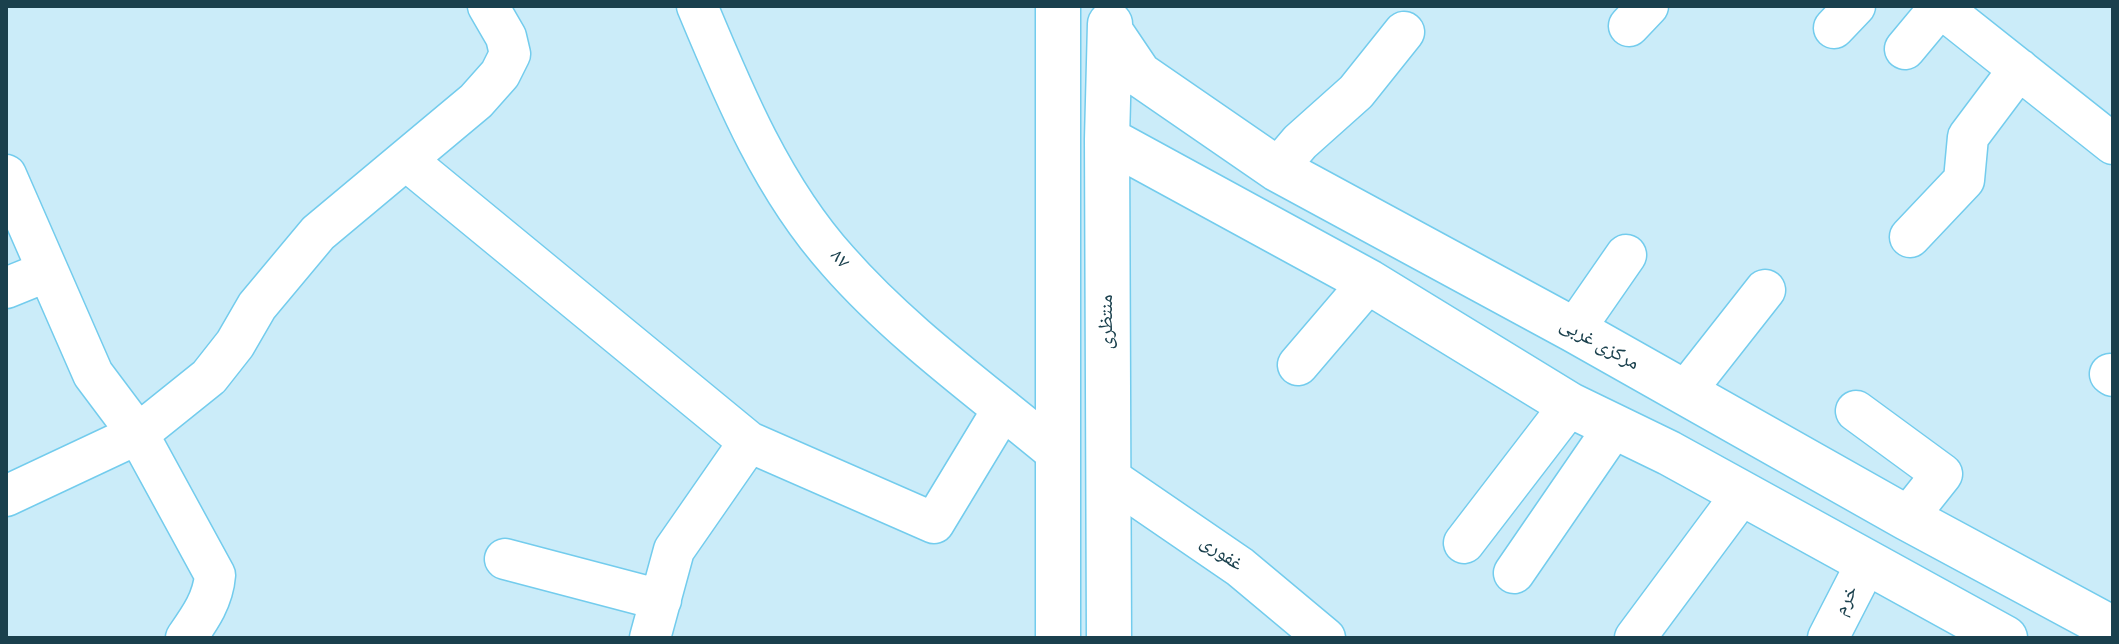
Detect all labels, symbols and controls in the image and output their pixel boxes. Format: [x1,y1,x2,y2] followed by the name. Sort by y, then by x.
[824,245,854,275] street label: ۸۷
[1096,294,1120,350] street label: منتظری
[1555,313,1643,377] street label: مرکزی غربی
[1195,531,1247,577] street label: غفوری
[1829,582,1865,620] street label: خرم

